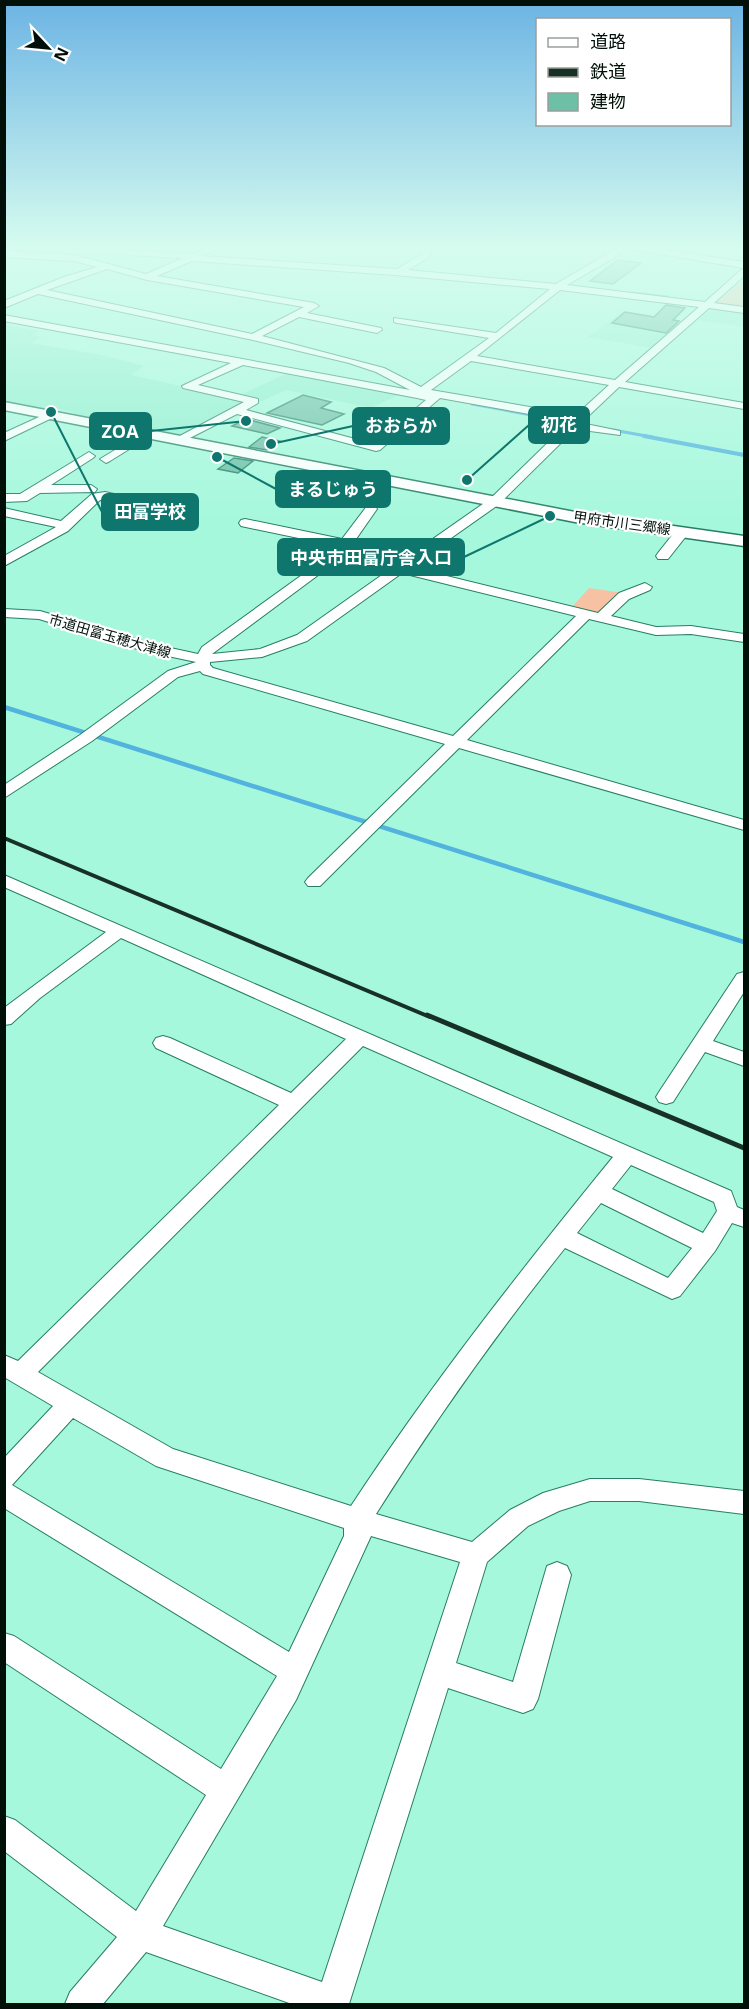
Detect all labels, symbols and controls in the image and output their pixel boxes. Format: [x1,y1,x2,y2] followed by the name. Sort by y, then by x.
[18,18,78,78] north arrow
[536,18,731,126] legend
[590,29,626,53] text: 道路
[49,44,74,65] text: N
[590,59,626,83] text: 鉄道
[590,89,626,113] text: 建物
[529,407,589,443] callout: 初花
[353,408,449,444] callout: おおらか
[541,412,577,436] text: 初花
[90,413,151,449] callout: ZOA
[365,413,437,437] text: おおらか
[101,419,139,443] text: ZOA
[276,471,390,507] callout: まるじゅう
[288,477,378,501] text: まるじゅう
[102,494,198,530] callout: 田富学校
[114,499,186,523] text: 田富学校
[572,506,672,539] street label: 甲府市川三郷線
[278,539,464,575] callout: 中央市田富庁舎入口
[290,545,452,569] text: 中央市田富庁舎入口
[47,609,173,662] street label: 市道田富玉穂大津線

